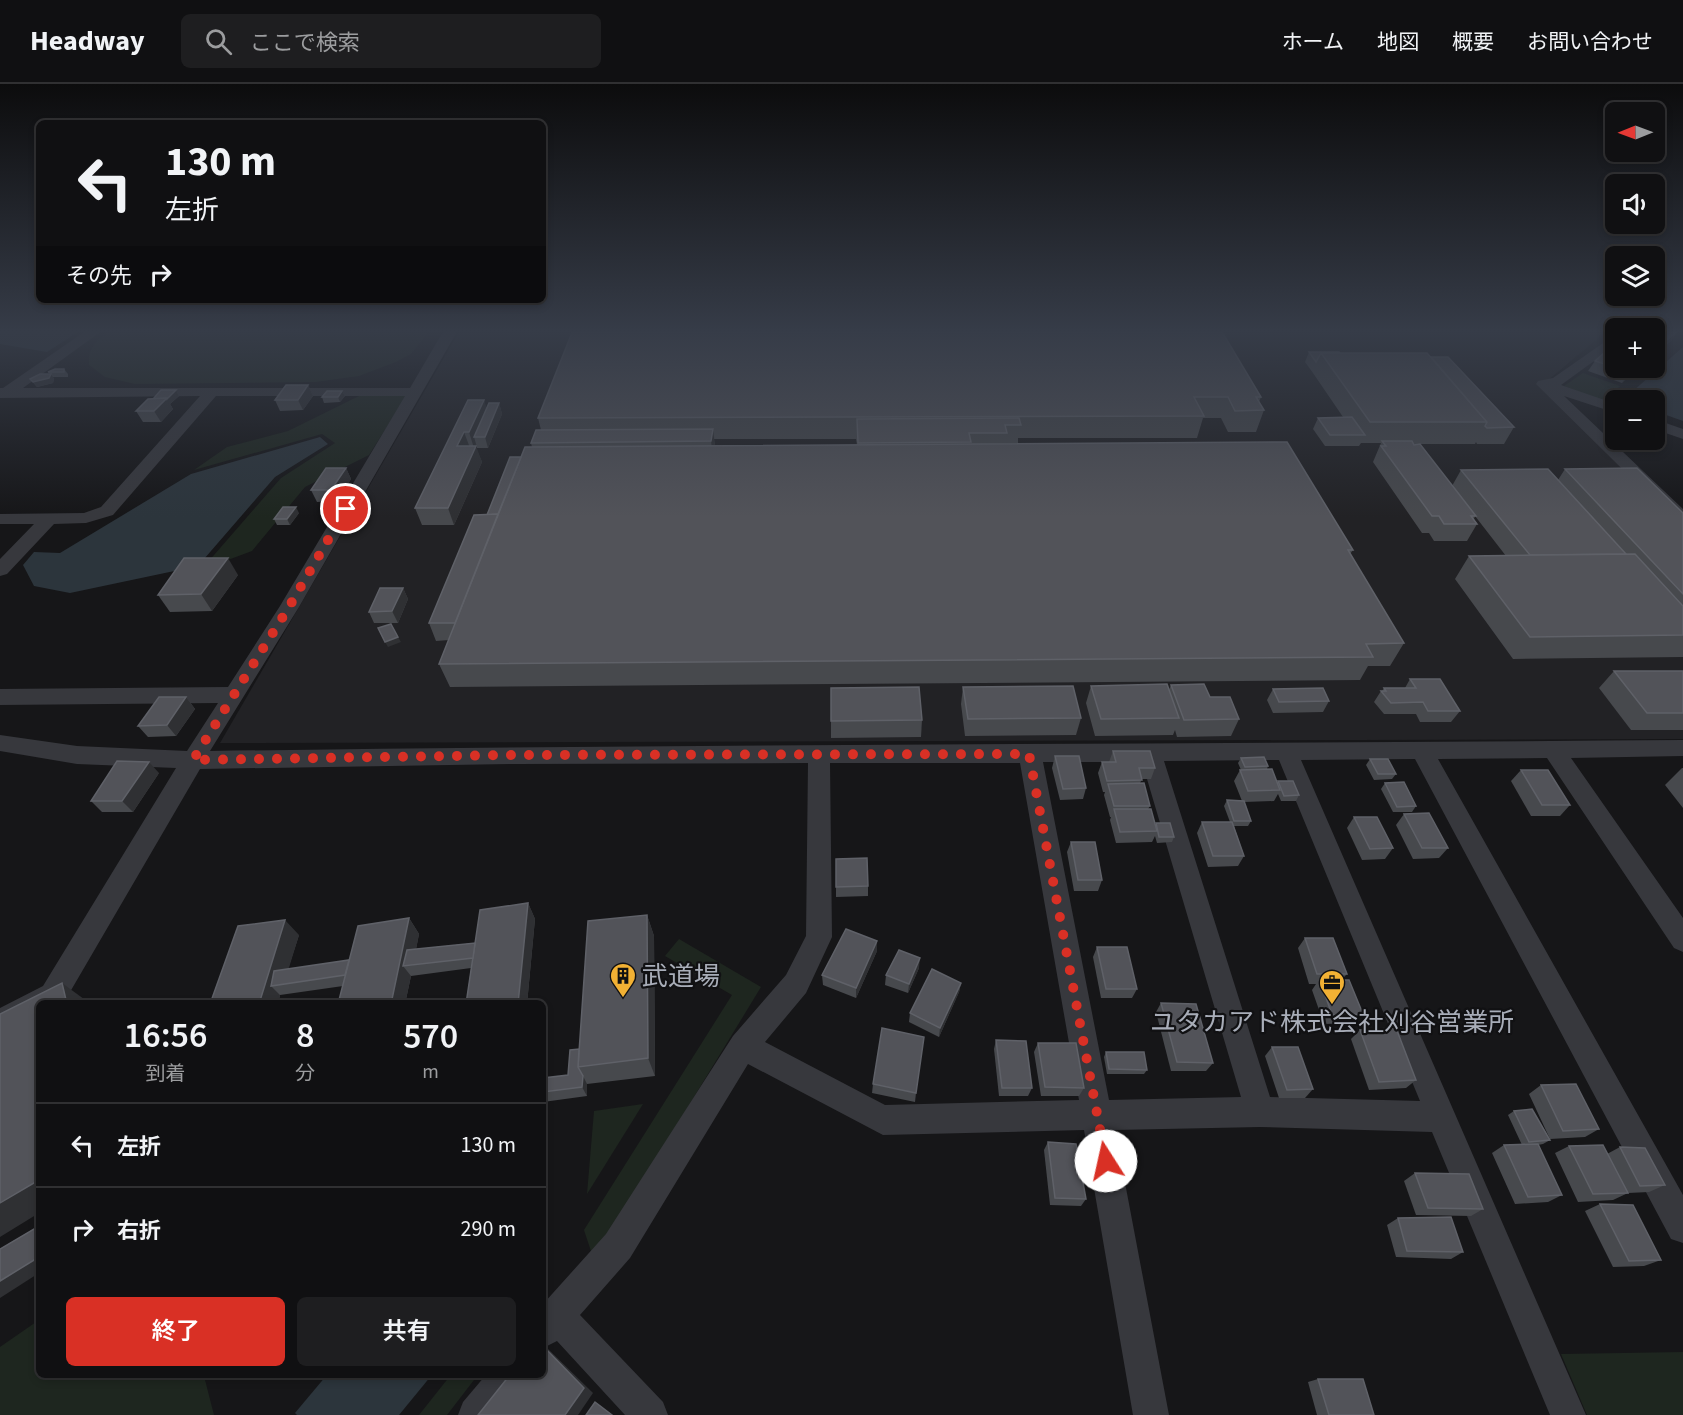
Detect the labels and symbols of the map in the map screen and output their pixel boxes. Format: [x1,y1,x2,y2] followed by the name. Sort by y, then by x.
[1605,102,1665,162] north arrow
[320,483,371,534] pin
[642,958,720,995] place label: 武道場
[608,961,638,999] building icon: 武道場
[1317,968,1347,1006] office icon: ユタカアド株式会社刈谷営業所
[1150,1004,1514,1041] place label: ユタカアド株式会社刈谷営業所
[1074,1129,1138,1193] position arrow

